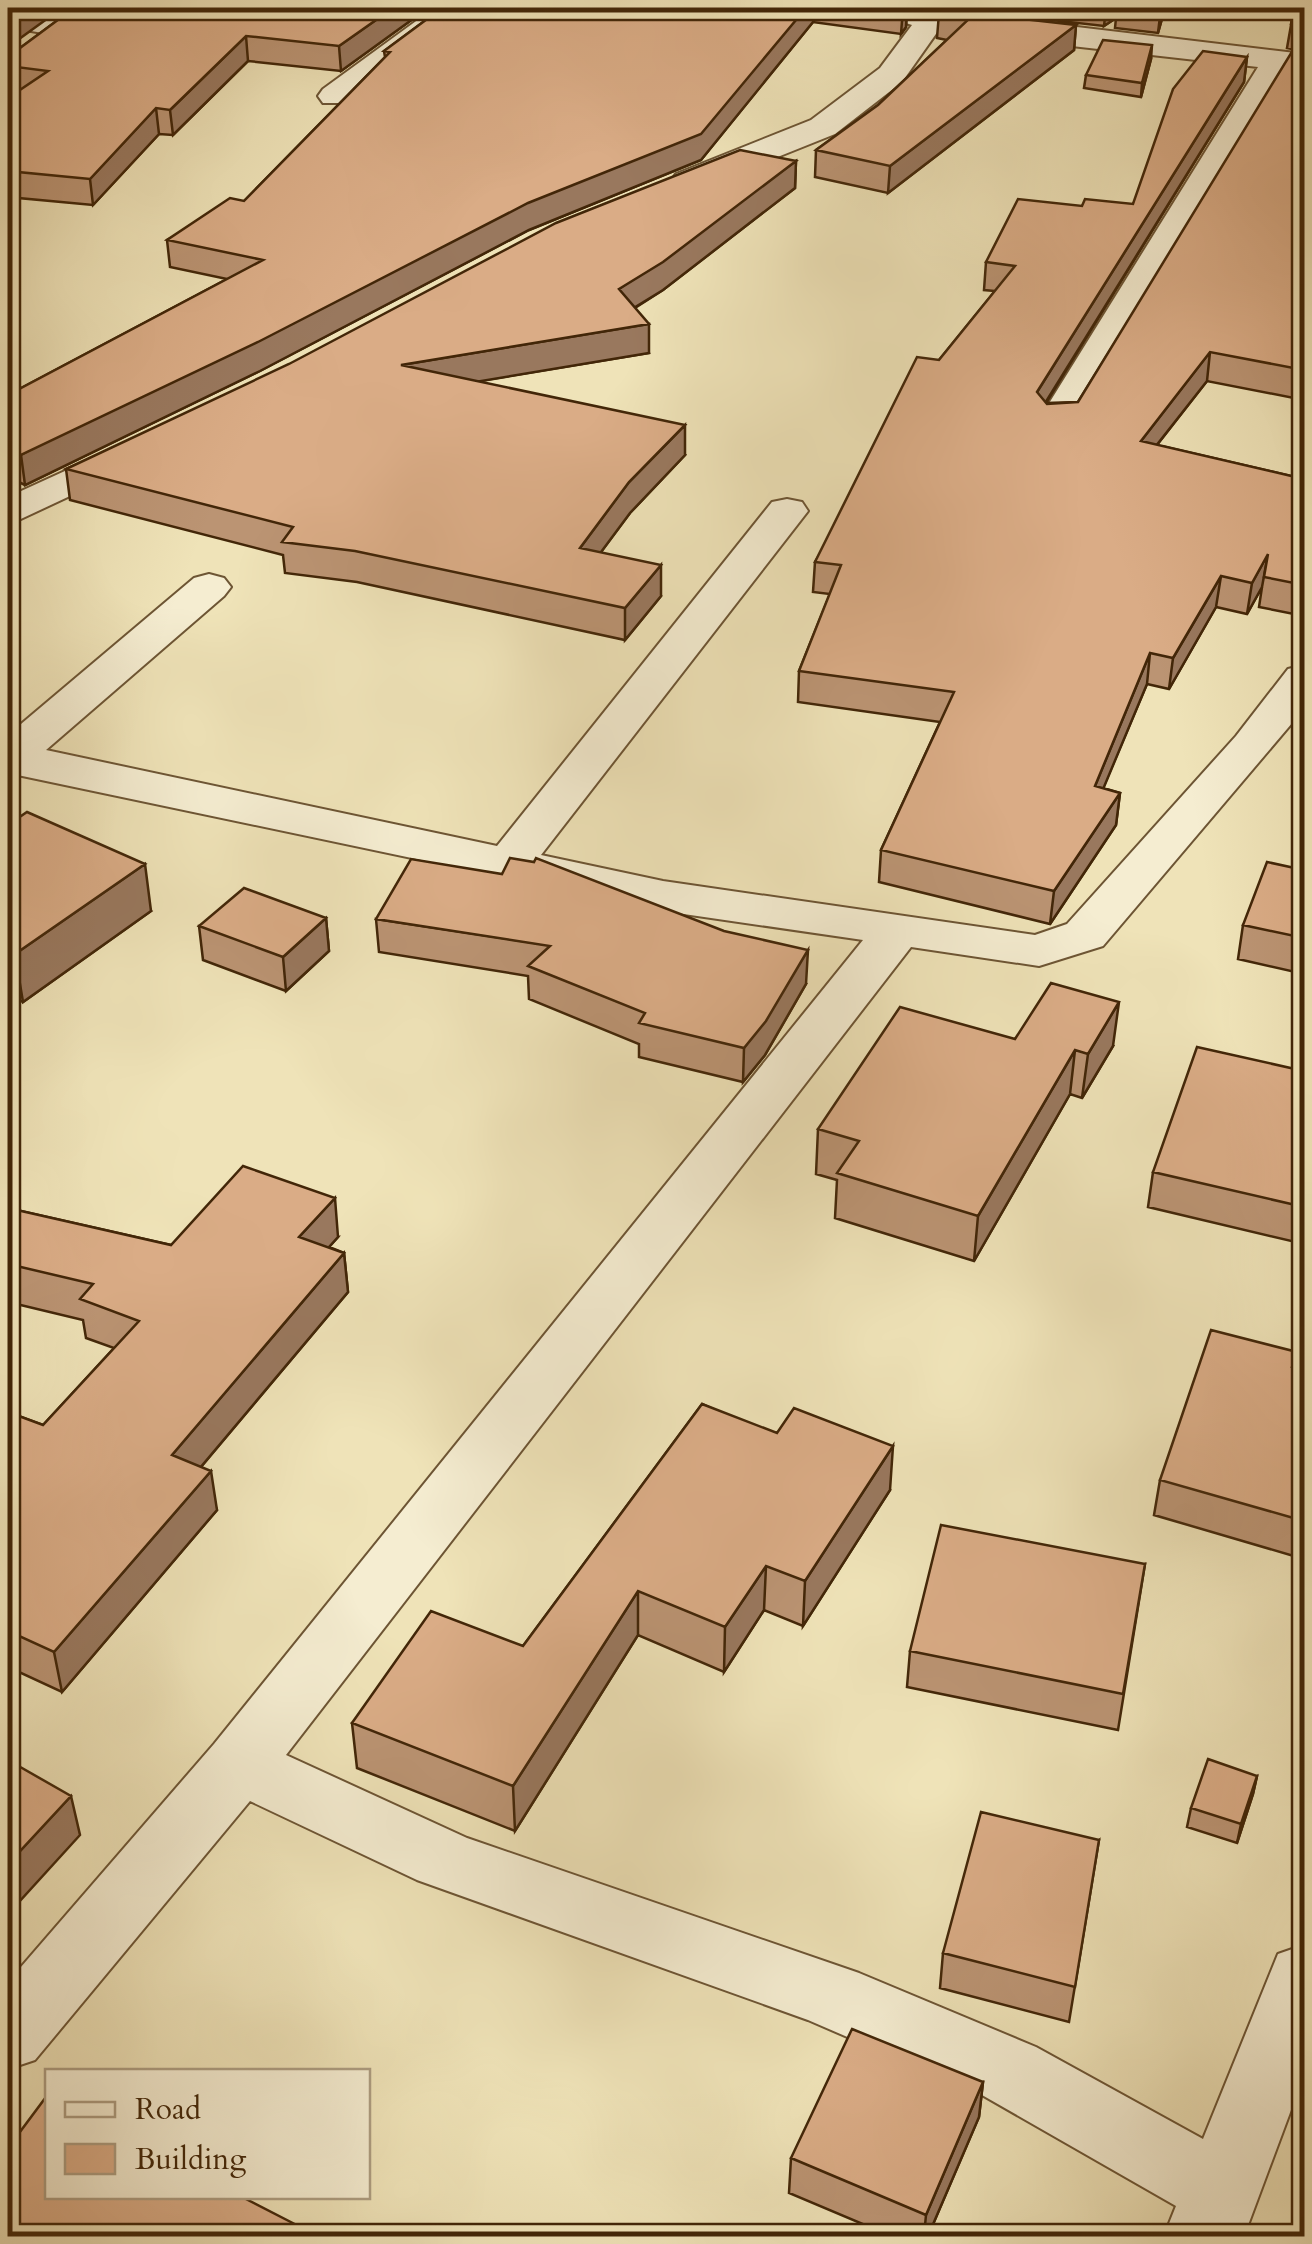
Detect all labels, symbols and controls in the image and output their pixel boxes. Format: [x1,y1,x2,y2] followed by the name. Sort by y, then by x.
[45,2069,370,2199] legend
[135,2089,201,2130] text: Road
[135,2139,246,2180] text: Building

